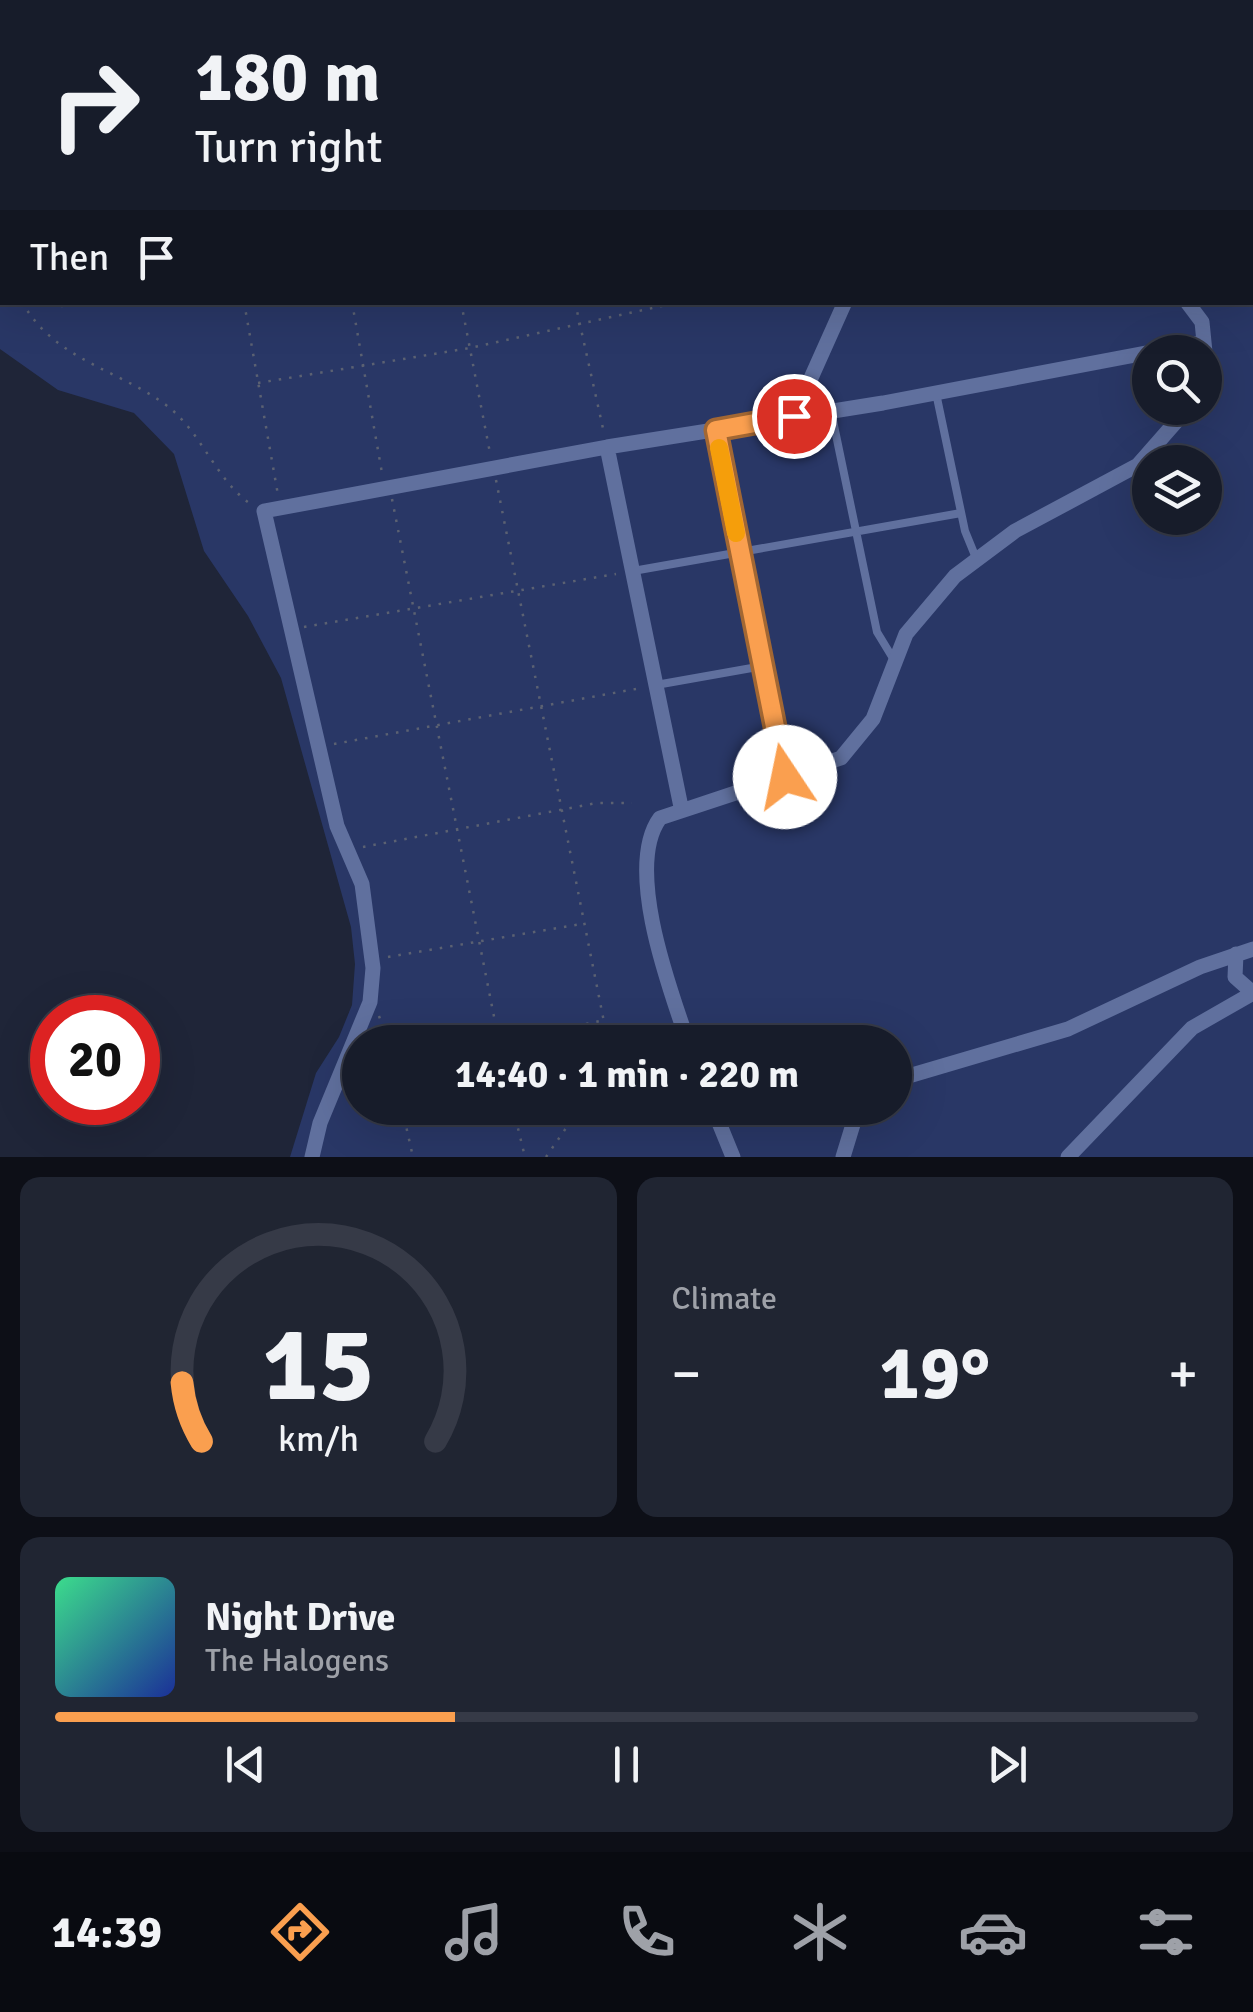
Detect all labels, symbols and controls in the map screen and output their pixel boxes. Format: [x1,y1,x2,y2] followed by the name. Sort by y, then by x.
[195,34,380,120] text: 180 m
[30,40,160,170] icon: right
[195,120,383,175] text: Turn right
[129,230,184,285] icon: arrive
[30,234,109,281] text: Then
[1132,335,1222,535] map controls
[1132,335,1222,425] button: search
[752,374,837,459] pin
[767,389,822,444] icon: arrive
[1132,445,1222,535] button: layers
[733,725,837,829] position arrow
[30,995,160,1125] speed limit sign: 20
[455,1051,799,1098] text: 14:40 · 1 min · 220 m
[672,1279,777,1318] text: Climate
[262,1301,374,1429] text: 15
[879,1327,990,1420] text: 19°
[672,1340,701,1408] text: −
[1168,1340,1198,1408] text: +
[278,1417,359,1461] text: km/h
[205,1594,395,1641] text: Night Drive
[205,1641,389,1680] text: The Halogens
[218,1737,273,1792] icon: previous
[599,1737,654,1792] icon: pause
[980,1737,1035,1792] icon: next
[265,1897,335,1967] icon: directions
[439,1897,509,1967] icon: music
[612,1897,682,1967] icon: phone
[785,1897,855,1967] icon: climate
[958,1897,1028,1967] icon: car
[1131,1897,1201,1967] icon: filters
[52,1905,162,1960] text: 14:39

